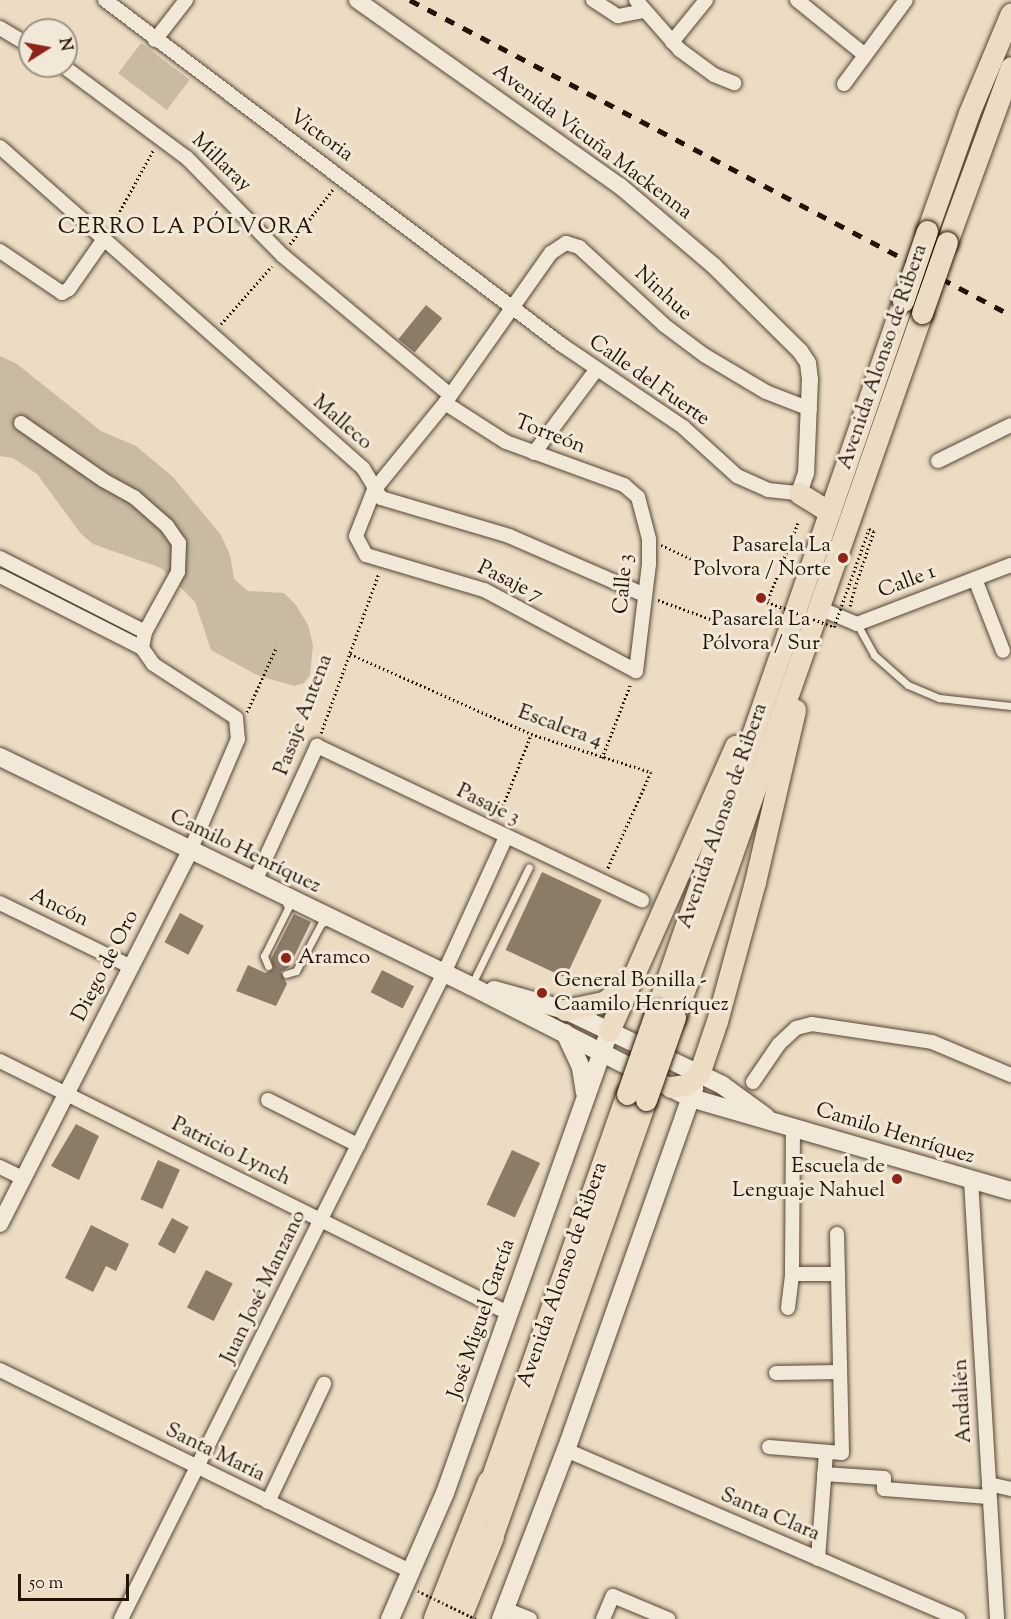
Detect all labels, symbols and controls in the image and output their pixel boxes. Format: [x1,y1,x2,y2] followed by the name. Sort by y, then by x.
[18,18,78,78] north arrow
[52,36,77,53] text: N
[487,59,697,225] street label: Avenida Vicuña Mackenna
[284,104,358,168] street label: Victoria
[186,128,256,198] street label: Millaray
[58,216,314,242] district label: CERRO LA PÓLVORA
[833,241,933,473] street label: Avenida Alonso de Ribera
[629,262,697,326] street label: Ninhue
[584,330,714,432] street label: Calle del Fuerte
[307,390,377,456] street label: Malleco
[511,410,589,460] street label: Torreón
[693,533,831,583] place label: Pasarela La Polvora / Norte
[836,551,850,565] marker: Pasarela La Polvora / Norte
[609,553,639,615] street label: Calle 3
[473,555,547,609] street label: Pasaje 7
[875,560,939,604] street label: Calle 1
[754,591,768,605] marker: Pasarela La Pólvora / Sur
[702,607,820,657] place label: Pasarela La Pólvora / Sur
[269,651,339,779] street label: Pasaje Antena
[514,700,606,754] street label: Escalera 4
[673,700,773,932] street label: Avenida Alonso de Ribera
[452,779,524,831] street label: Pasaje 3
[165,805,325,899] street label: Camilo Henríquez
[25,883,93,933] street label: Ancón
[67,906,145,1026] street label: Diego de Oro
[298,945,370,971] place label: Aramco
[279,951,293,965] marker: Aramco
[554,968,729,1018] place label: General Bonilla - Caamilo Henríquez
[535,986,549,1000] marker: General Bonilla - Caamilo Henríquez
[812,1098,978,1170] street label: Camilo Henríquez
[167,1112,295,1192] street label: Patricio Lynch
[732,1154,885,1204] place label: Escuela de Lenguaje Nahuel
[513,1159,613,1391] street label: Avenida Alonso de Ribera
[890,1172,904,1186] marker: Escuela de Lenguaje Nahuel
[216,1206,312,1368] street label: Juan José Manzano
[443,1236,521,1402] street label: José Miguel García
[948,1358,978,1444] street label: Andalién
[161,1418,269,1488] street label: Santa María
[717,1483,823,1547] street label: Santa Clara
[21,1562,132,1600] scale bar
[29,1571,63,1597] text: 50 m

